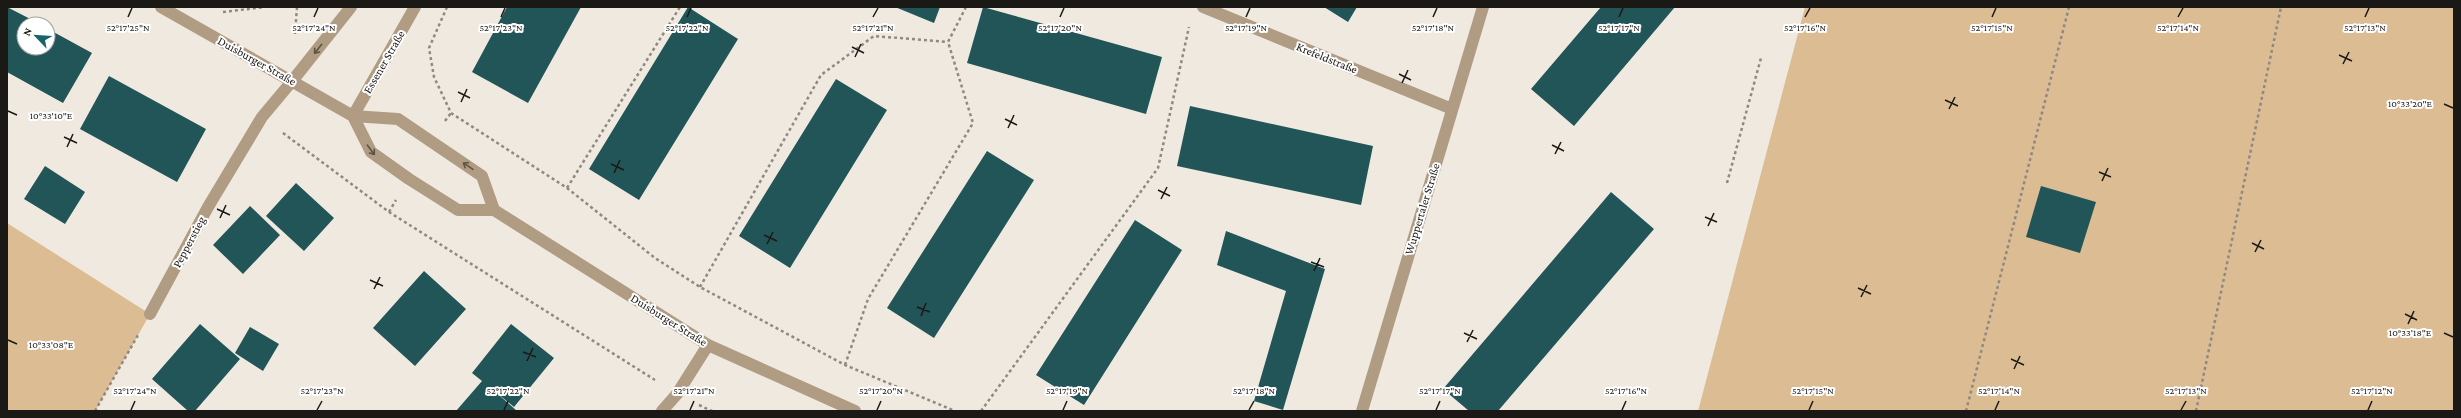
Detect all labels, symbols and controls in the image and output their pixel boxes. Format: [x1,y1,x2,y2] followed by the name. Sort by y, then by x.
[16,16,56,56] north arrow
[106,22,150,33] text: 52°17'25"N
[292,22,336,33] text: 52°17'24"N
[479,22,523,33] text: 52°17'23"N
[665,22,709,33] text: 52°17'22"N
[852,22,894,33] text: 52°17'21"N
[1038,22,1082,33] text: 52°17'20"N
[1225,22,1268,33] text: 52°17'19"N
[1412,22,1455,33] text: 52°17'18"N
[1598,22,1640,33] text: 52°17'17"N
[1784,22,1826,33] text: 52°17'16"N
[1971,22,2013,33] text: 52°17'15"N
[2157,22,2199,33] text: 52°17'14"N
[2344,22,2386,33] text: 52°17'13"N
[20,25,34,38] text: N
[360,28,408,96] street label: Essener Straße
[215,34,299,88] street label: Duisburger Straße
[1294,39,1360,77] street label: Krefeldstraße
[314,43,322,54] one-way arrow
[2388,98,2433,109] text: 10°33'20"E
[30,110,73,121] text: 10°33'10"E
[367,144,375,155] one-way arrow
[463,162,474,170] one-way arrow
[1401,162,1443,256] street label: Wuppertaler Straße
[170,214,208,270] street label: Pepperstieg
[628,291,710,349] street label: Duisburger Straße
[2389,327,2432,338] text: 10°33'18"E
[29,339,74,350] text: 10°33'08"E
[113,385,157,396] text: 52°17'24"N
[300,385,344,396] text: 52°17'23"N
[486,385,530,396] text: 52°17'22"N
[673,385,715,396] text: 52°17'21"N
[859,385,903,396] text: 52°17'20"N
[1046,385,1089,396] text: 52°17'19"N
[1233,385,1276,396] text: 52°17'18"N
[1419,385,1461,396] text: 52°17'17"N
[1605,385,1647,396] text: 52°17'16"N
[1792,385,1834,396] text: 52°17'15"N
[1978,385,2020,396] text: 52°17'14"N
[2165,385,2207,396] text: 52°17'13"N
[2351,385,2393,396] text: 52°17'12"N

